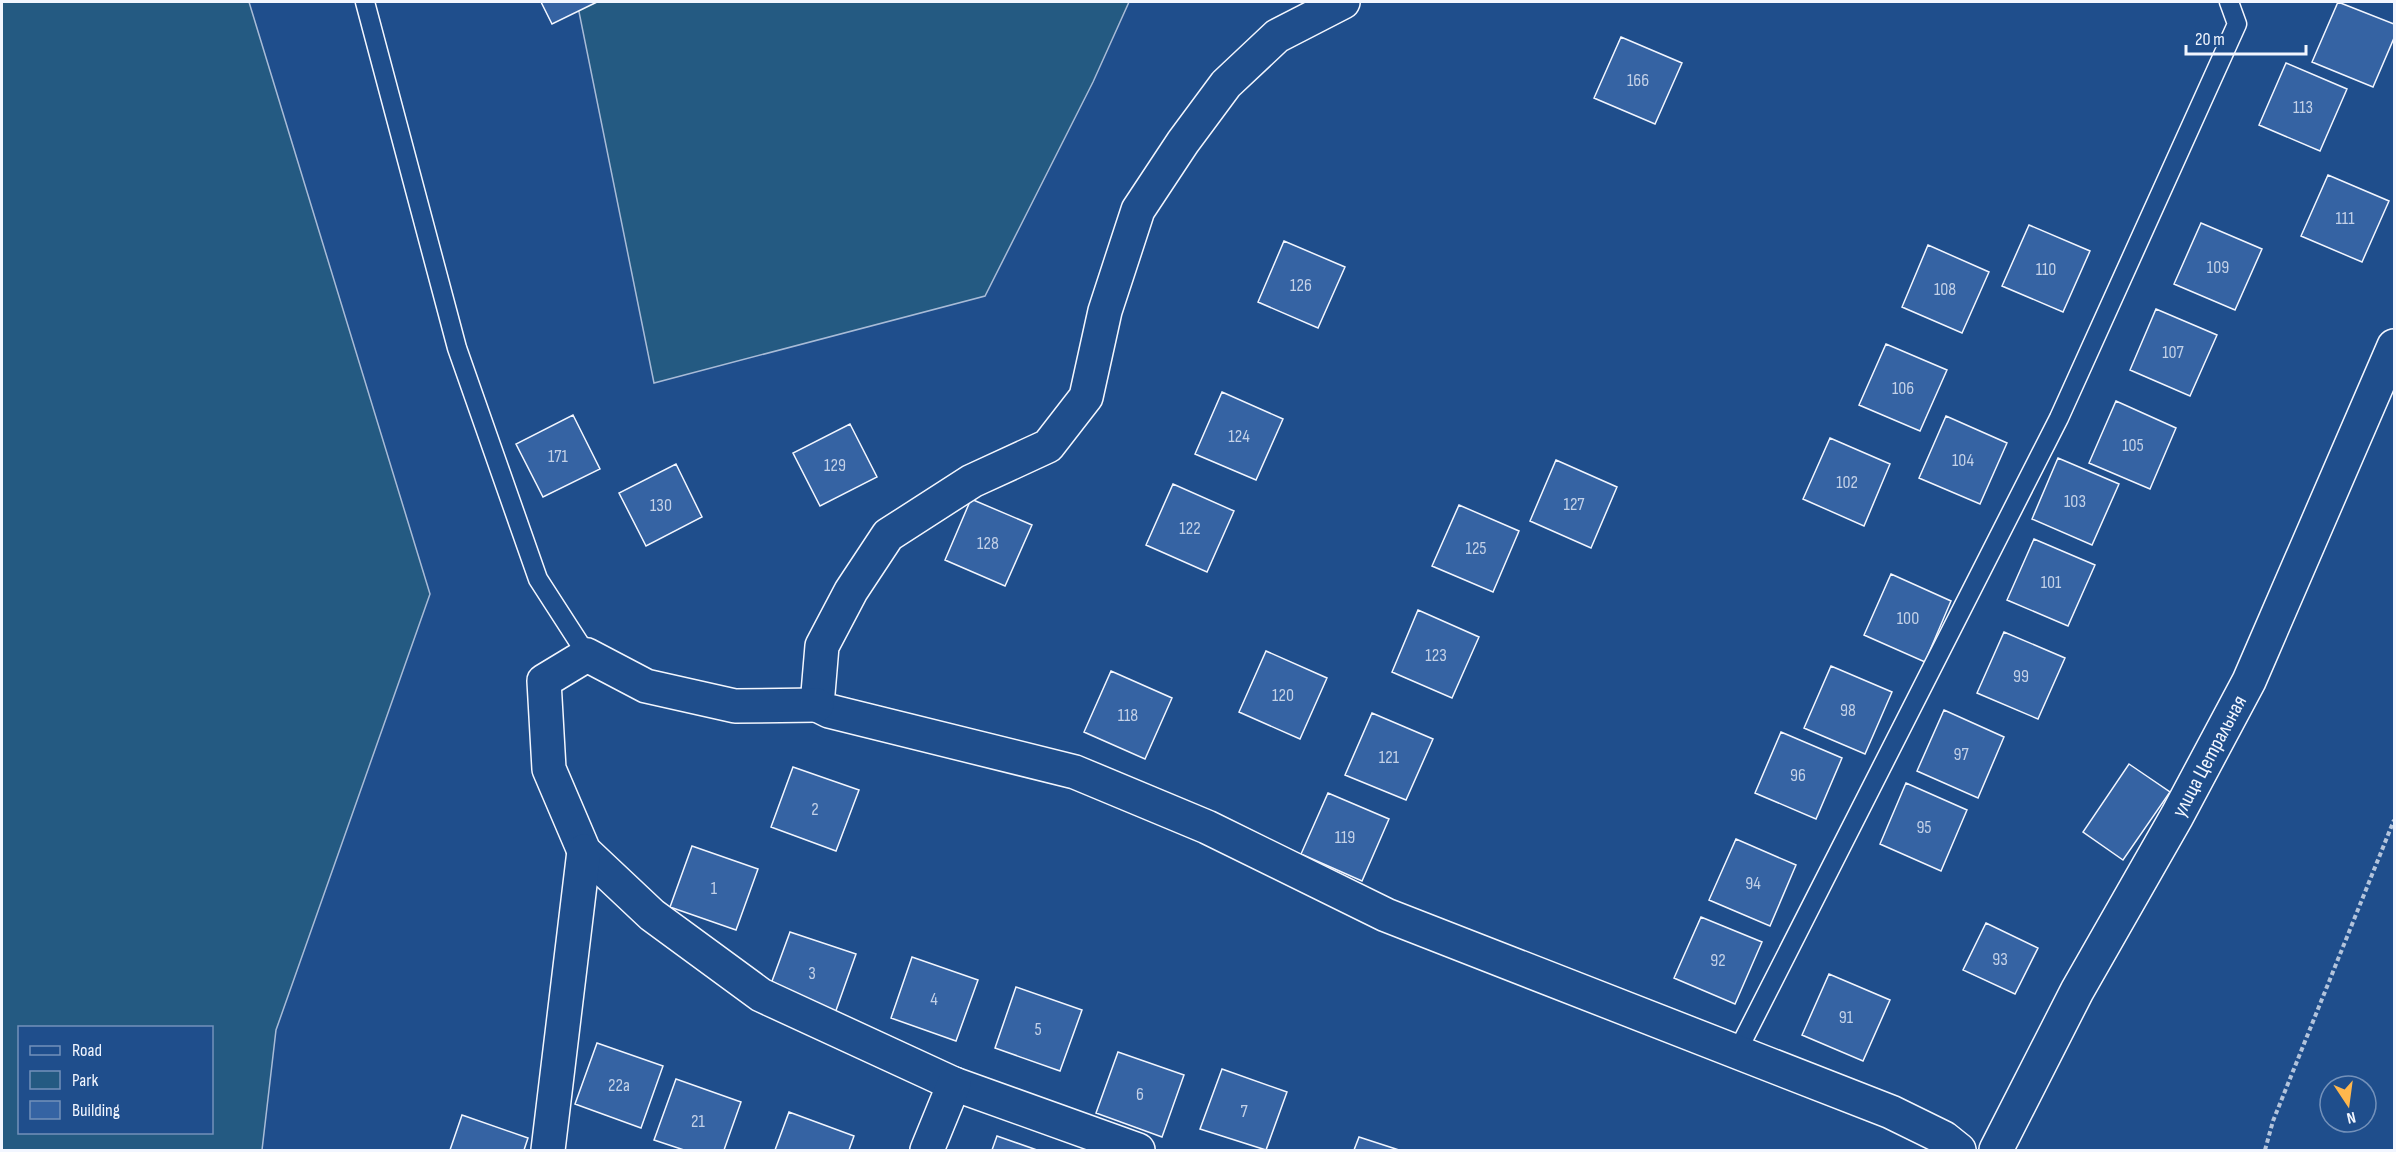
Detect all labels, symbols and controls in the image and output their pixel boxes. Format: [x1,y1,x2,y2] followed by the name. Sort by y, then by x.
[2186,18,2306,56] scale bar
[2195,29,2225,50] text: 20 m
[1627,70,1649,91] house number: 166
[2293,97,2313,118] house number: 113
[2336,208,2355,229] house number: 111
[2207,257,2229,278] house number: 109
[2036,259,2056,280] house number: 110
[1290,275,1312,296] house number: 126
[1934,279,1956,300] house number: 108
[2162,342,2185,363] house number: 107
[1892,378,1914,399] house number: 106
[1228,426,1250,447] house number: 124
[2122,435,2144,456] house number: 105
[548,446,569,467] house number: 171
[1952,450,1974,471] house number: 104
[824,455,846,476] house number: 129
[1836,472,1858,493] house number: 102
[2064,491,2086,512] house number: 103
[1563,494,1585,515] house number: 127
[650,495,672,516] house number: 130
[1179,518,1201,539] house number: 122
[977,533,999,554] house number: 128
[1465,538,1487,559] house number: 125
[2041,572,2062,593] house number: 101
[1897,608,1919,629] house number: 100
[1425,645,1447,666] house number: 123
[2013,666,2029,687] house number: 99
[1272,685,1294,706] house number: 120
[2167,691,2252,821] street label: улица Цетральная
[1840,700,1856,721] house number: 98
[1118,705,1138,726] house number: 118
[1953,744,1969,765] house number: 97
[1379,747,1400,768] house number: 121
[1790,765,1806,786] house number: 96
[811,799,819,820] house number: 2
[1916,817,1932,838] house number: 95
[1335,827,1355,848] house number: 119
[1745,873,1761,894] house number: 94
[711,878,718,899] house number: 1
[1992,949,2008,970] house number: 93
[1710,950,1726,971] house number: 92
[808,963,816,984] house number: 3
[930,989,938,1010] house number: 4
[1839,1007,1854,1028] house number: 91
[1034,1019,1042,1040] house number: 5
[18,1026,213,1134] legend
[72,1040,102,1061] text: Road
[72,1070,98,1091] text: Park
[2318,1074,2378,1134] north arrow
[608,1075,630,1096] house number: 22а
[1136,1084,1144,1105] house number: 6
[72,1100,120,1121] text: Building
[1240,1101,1248,1122] house number: 7
[2345,1107,2357,1127] text: N
[691,1111,706,1132] house number: 21

